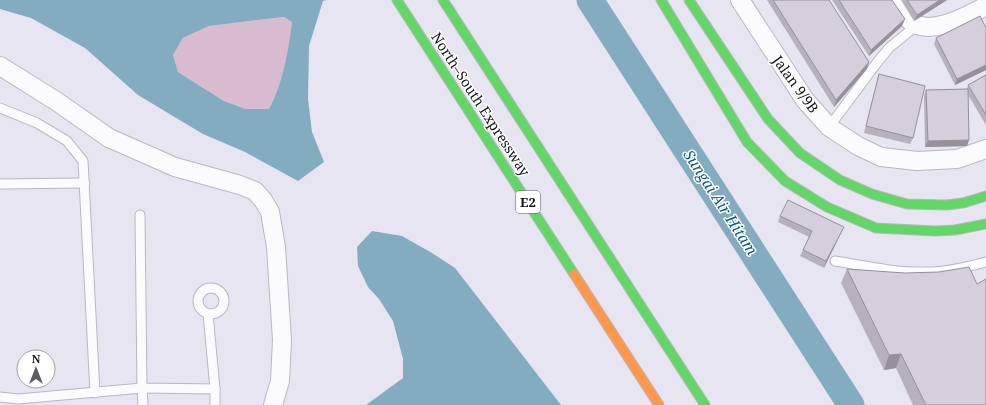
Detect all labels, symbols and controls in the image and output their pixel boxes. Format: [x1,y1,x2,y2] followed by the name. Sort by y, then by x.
[427,28,535,180] street label: North–South Expressway
[768,51,823,117] street label: Jalan 9/9B
[679,145,763,259] water label: Sungai Air Hitam
[516,191,540,213] road number: E2
[16,349,56,389] north arrow
[32,351,41,366] text: N

